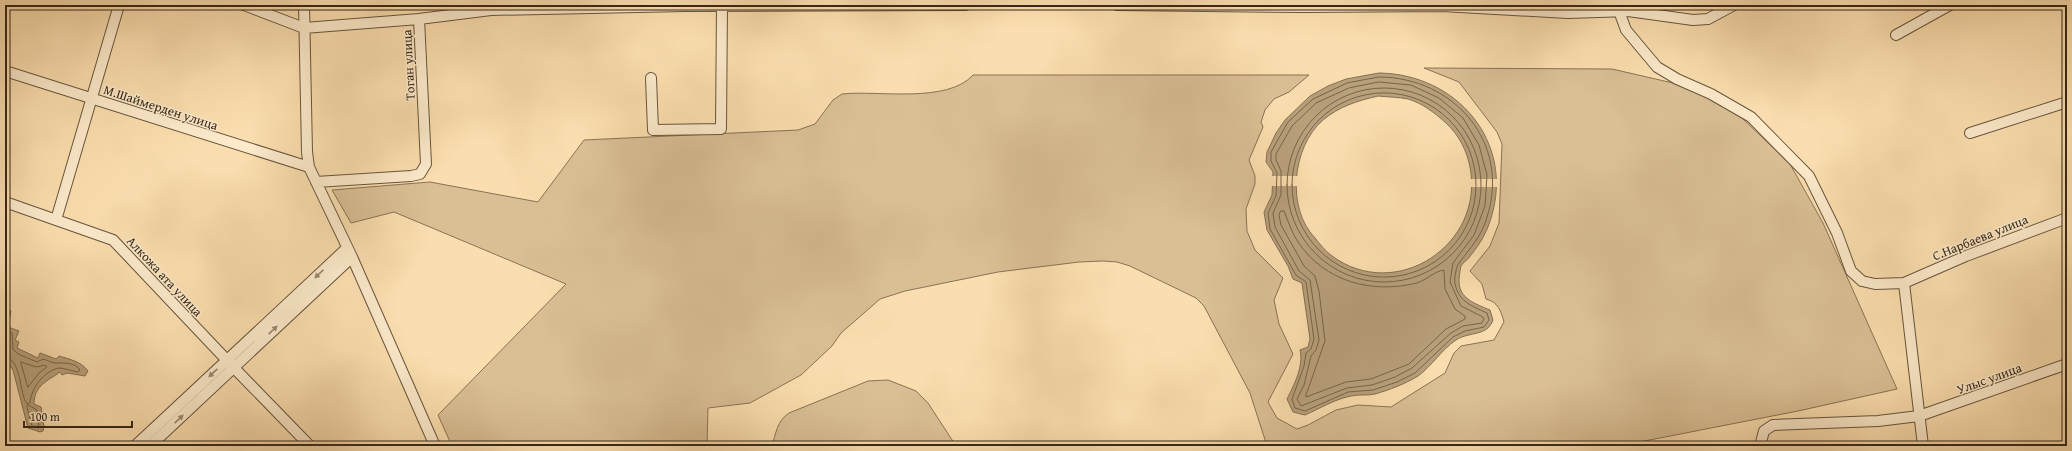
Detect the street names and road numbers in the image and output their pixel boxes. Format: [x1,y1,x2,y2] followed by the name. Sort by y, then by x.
[397,28,420,101] street label: Тоган улица
[101,80,221,135] street label: М.Шаймерден улица
[1930,209,2032,265] street label: С.Нарбаева улица
[122,232,207,321] street label: Алкожа ата улица
[1954,358,2025,399] street label: Улыс улица

